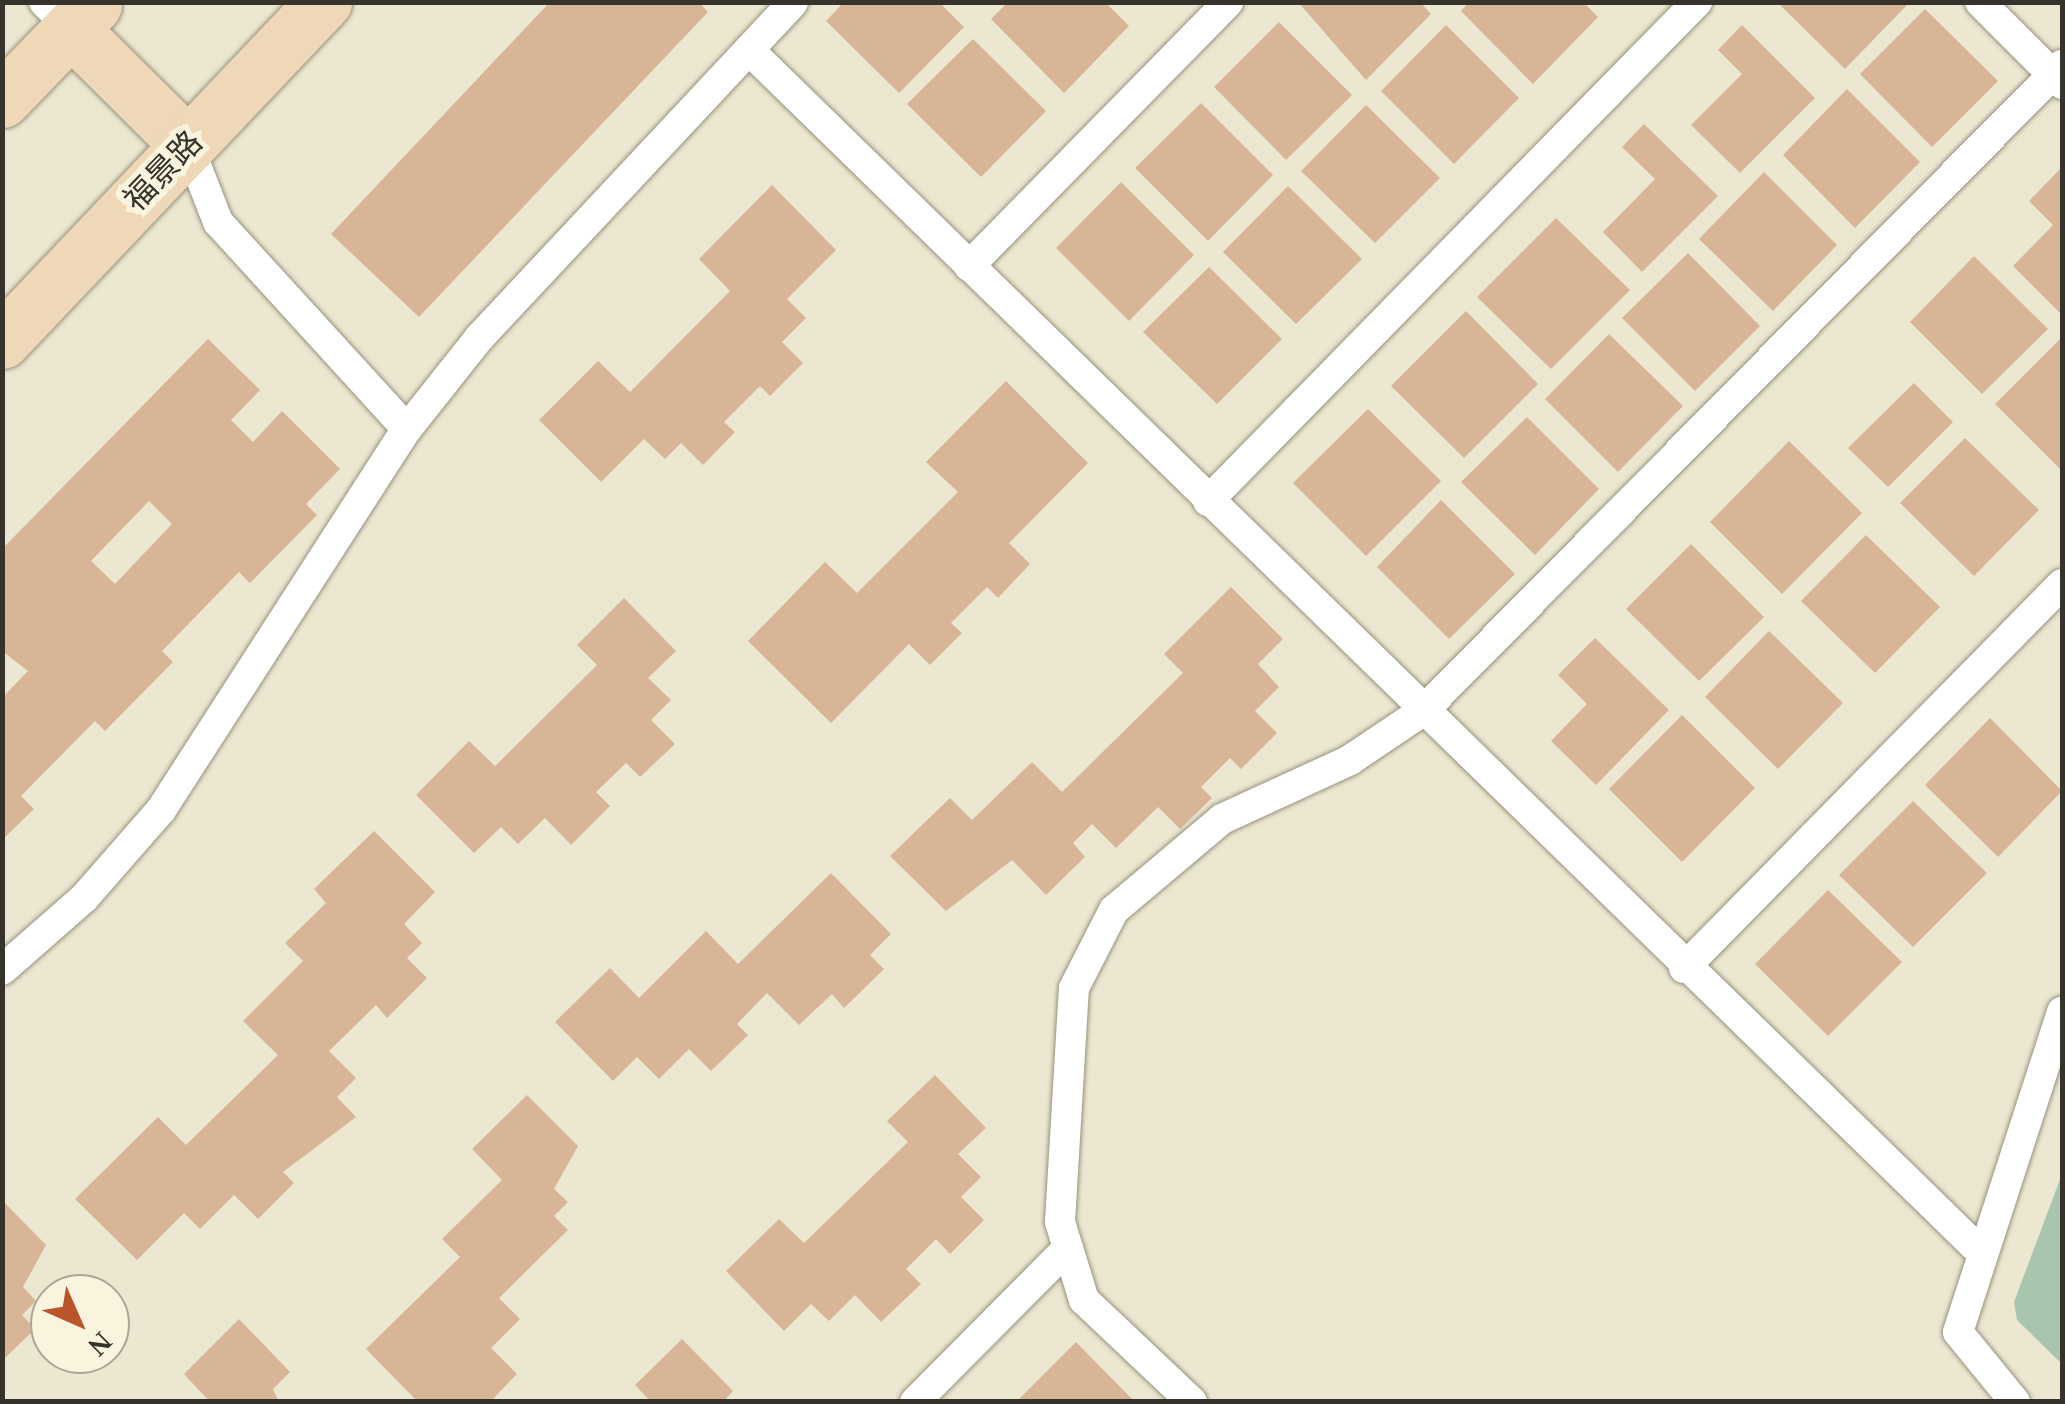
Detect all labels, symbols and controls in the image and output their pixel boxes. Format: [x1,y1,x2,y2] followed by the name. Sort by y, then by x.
[116,123,210,219] street label: 福景路
[30,1274,130,1374] north arrow
[82,1326,118,1362] text: N

